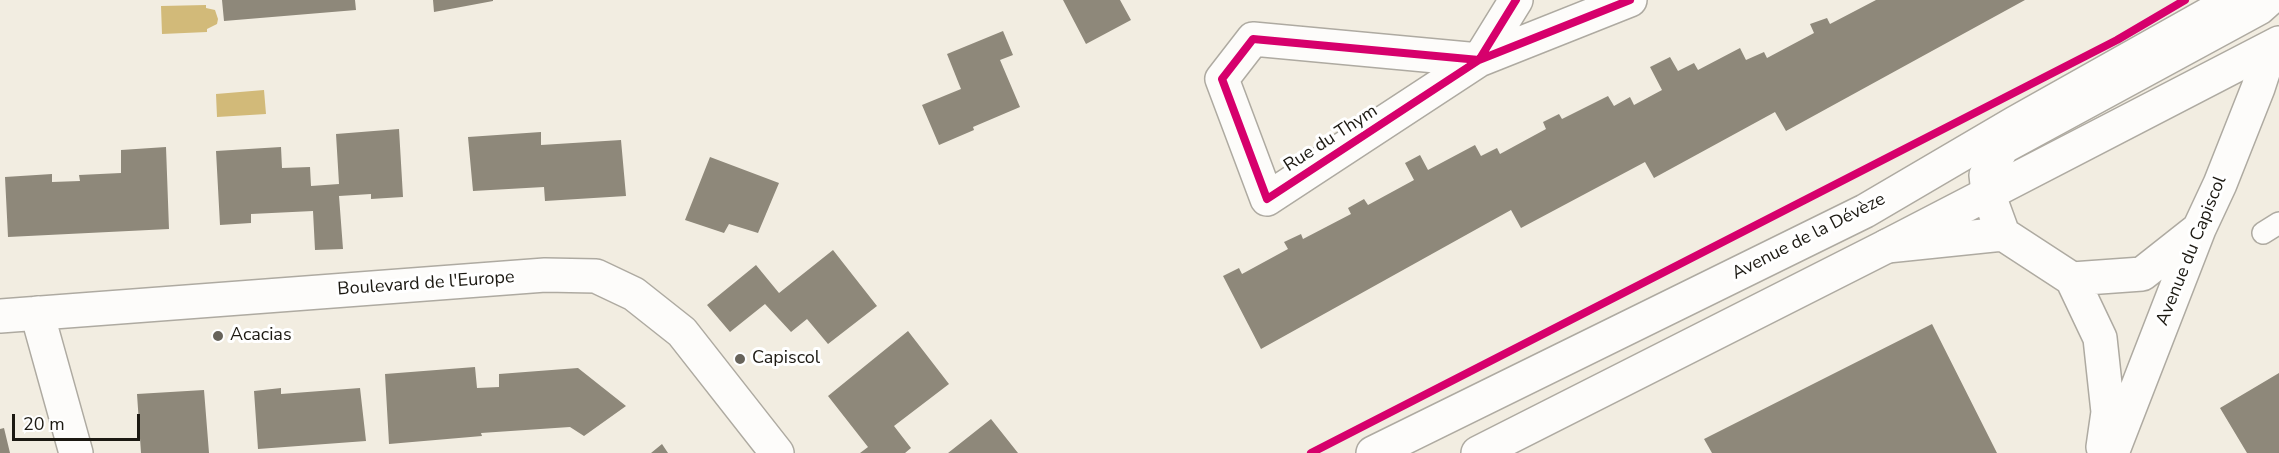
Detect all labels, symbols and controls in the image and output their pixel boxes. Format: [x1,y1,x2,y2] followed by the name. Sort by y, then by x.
[1280,101,1382,177] street label: Rue du Thym
[2152,173,2232,329] street label: Avenue du Capiscol
[1729,189,1889,285] street label: Avenue de la Dévèze
[337,267,515,301] street label: Boulevard de l'Europe
[230,325,292,347] place label: Acacias
[211,329,225,343] marker: Acacias
[752,348,820,370] place label: Capiscol
[733,352,747,366] marker: Capiscol
[15,402,142,440] scale bar
[23,412,65,436] text: 20 m

